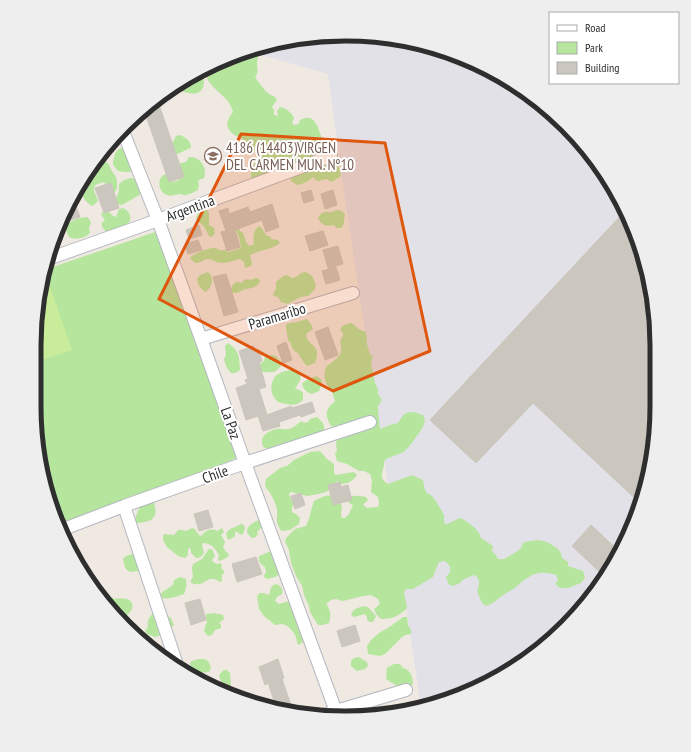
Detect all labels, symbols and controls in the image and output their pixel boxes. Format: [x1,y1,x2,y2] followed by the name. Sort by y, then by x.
[549,12,679,84] legend
[585,20,605,35] text: Road
[585,40,603,55] text: Park
[585,60,620,75] text: Building
[226,138,354,174] place label: 4186 (14403)VIRGEN DEL CARMEN MUN. Nº10
[203,146,223,166] school or university icon: 4186 (14403)VIRGEN DEL CARMEN MUN. Nº10
[163,190,217,226] street label: Argentina
[246,298,308,334] street label: Paramaribo
[217,404,245,442] street label: La Paz
[199,461,231,487] street label: Chile

